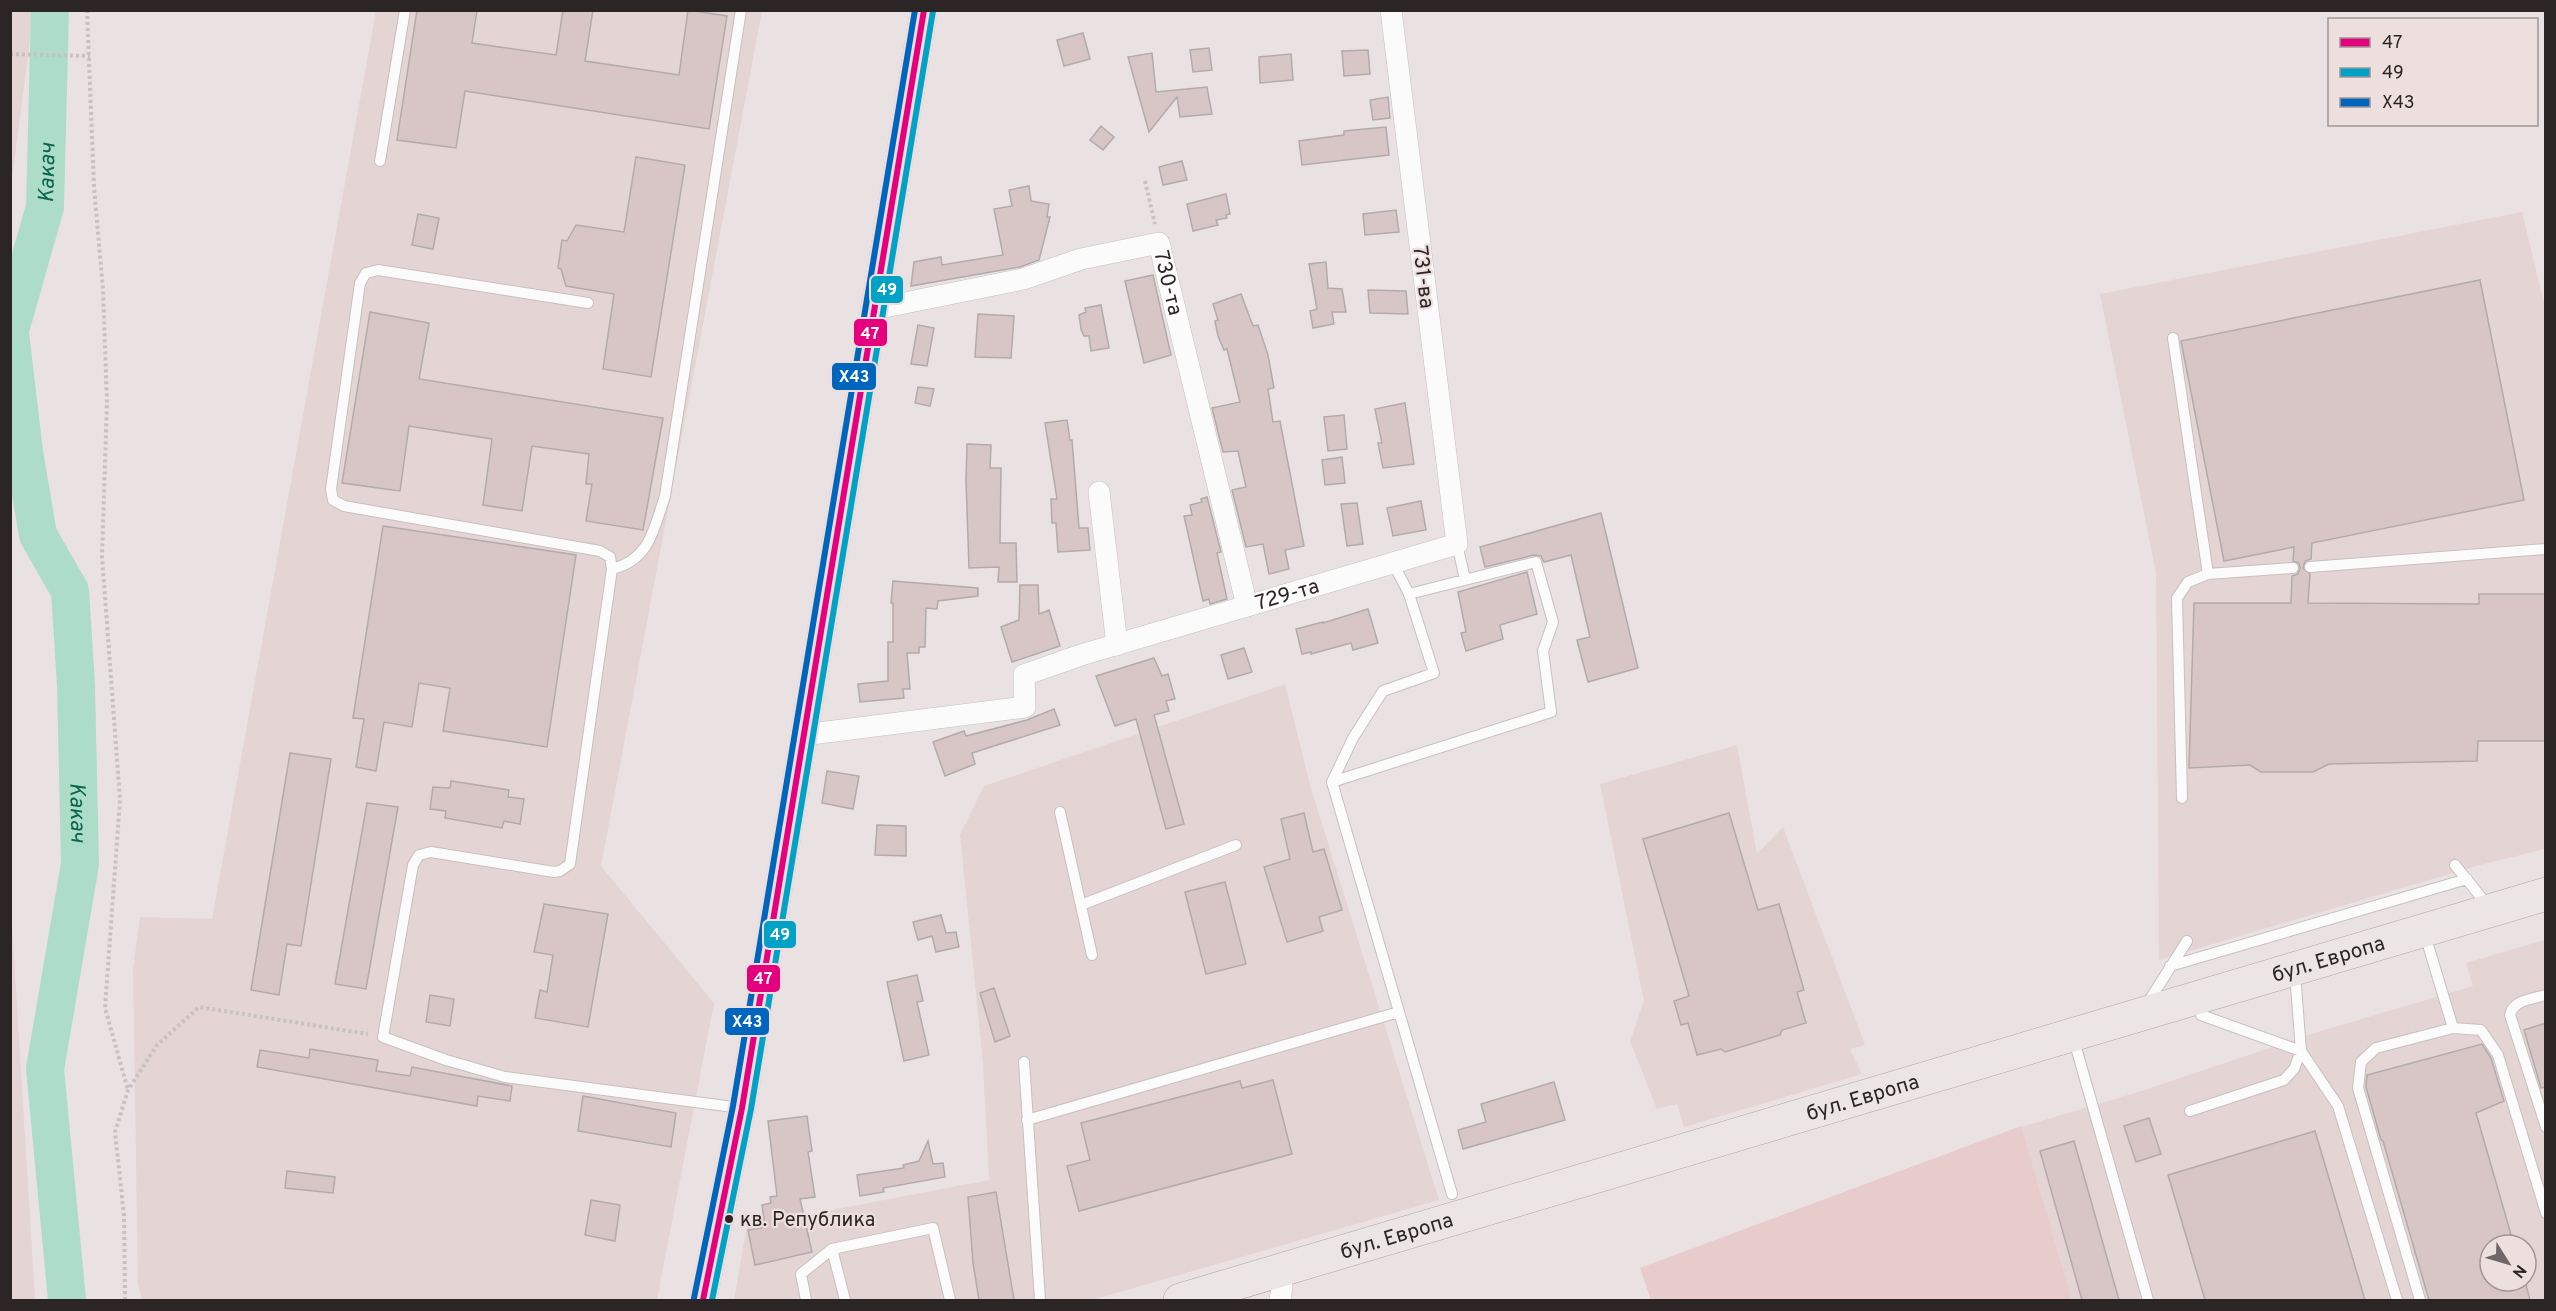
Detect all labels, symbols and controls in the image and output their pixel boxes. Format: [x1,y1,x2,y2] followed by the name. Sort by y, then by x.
[2328,18,2538,126] legend
[2382,32,2402,55] text: 47
[2382,62,2404,85] text: 49
[2382,92,2415,115] text: X43
[34,142,63,203] water label: Какач
[1405,244,1440,310] street label: 731-ва
[1146,248,1188,318] street label: 730-та
[870,275,904,304] line badge: 49
[877,281,897,301] text: 49
[853,318,888,347] line badge: 47
[861,325,879,345] text: 47
[831,362,877,391] line badge: X43
[839,368,869,388] text: X43
[1252,573,1322,618] street label: 729-та
[62,782,91,844] water label: Какач
[763,920,797,949] line badge: 49
[770,926,790,946] text: 49
[2269,931,2388,990] street label: бул. Европа
[746,964,781,993] line badge: 47
[754,970,772,990] text: 47
[724,1007,770,1036] line badge: X43
[732,1013,762,1033] text: X43
[1803,1069,1923,1128] street label: бул. Европа
[740,1208,875,1234] place label: кв. Република
[1337,1208,1457,1267] street label: бул. Европа
[723,1213,735,1225] marker: кв. Република
[2478,1233,2538,1293] north arrow
[2507,1260,2530,1281] text: N

